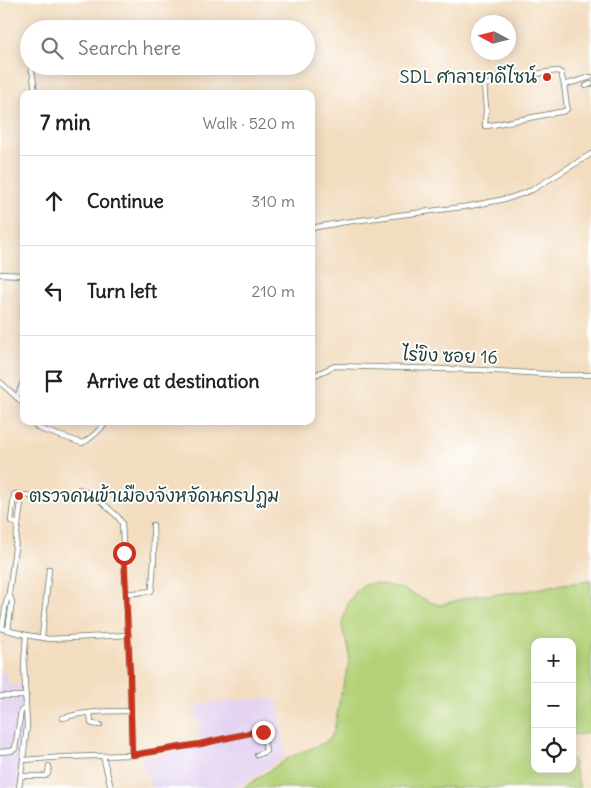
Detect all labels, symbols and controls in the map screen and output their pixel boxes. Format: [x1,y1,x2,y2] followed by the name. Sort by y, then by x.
[471,15,516,60] north arrow
[20,20,315,75] search box
[38,34,66,62] icon: search
[78,36,181,60] text: Search here
[400,64,537,88] place label: SDL ศาลายาดีไซน์
[541,71,553,83] marker: SDL ศาลายาดีไซน์
[40,109,91,136] text: 7 min
[203,113,295,133] text: Walk · 520 m
[40,187,68,215] icon: ahead
[87,189,164,213] text: Continue
[251,191,295,211] text: 310 m
[40,277,68,305] icon: left
[87,279,157,303] text: Turn left
[252,281,295,301] text: 210 m
[401,341,498,369] street label: ไร่ขิง ซอย 16
[40,367,68,395] icon: arrive
[87,369,260,393] text: Arrive at destination
[29,484,279,508] place label: ตรวจคนเข้าเมืองจังหจัดนครปฏม
[13,490,25,502] marker: ตรวจคนเข้าเมืองจังหจัดนครปฏม
[113,542,136,565] route start
[531,638,576,773] map controls
[531,638,576,683] button: +
[531,683,576,728] button: −
[252,721,275,744] route end
[531,728,576,773] button: locate

